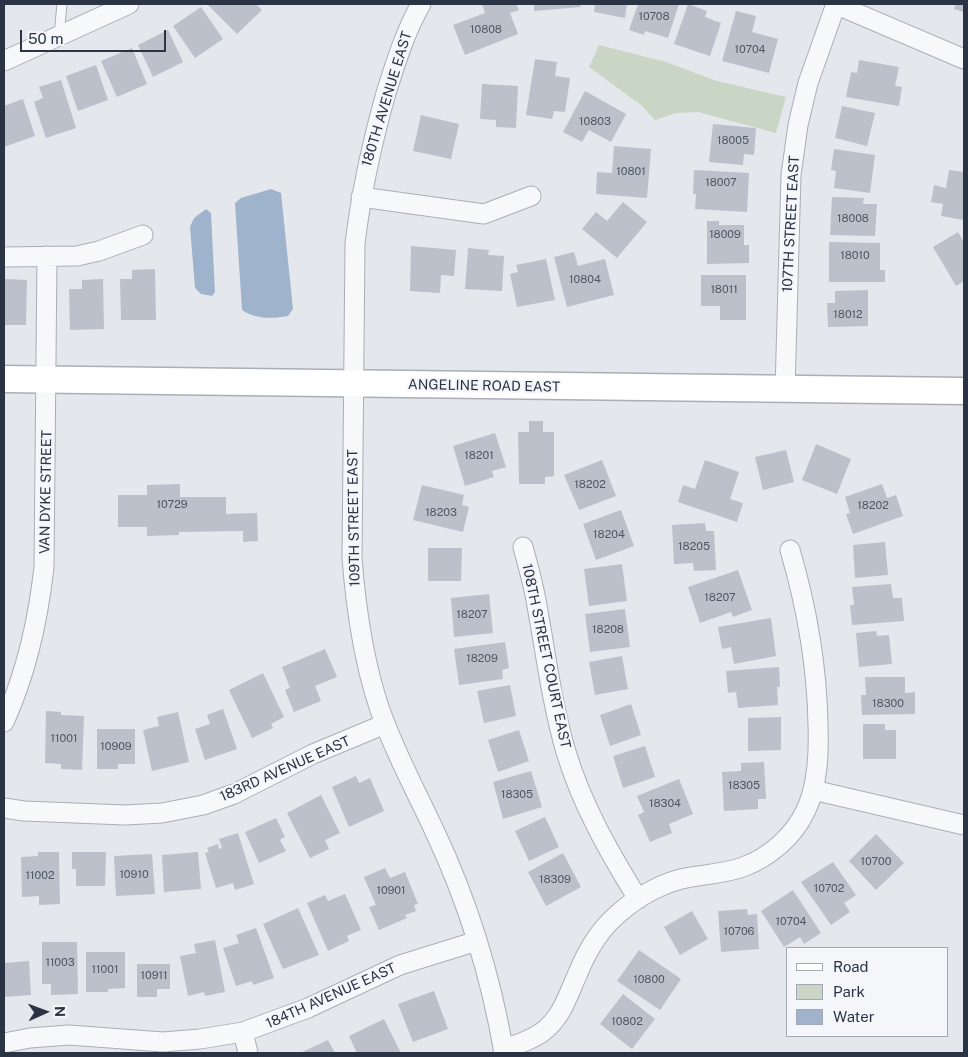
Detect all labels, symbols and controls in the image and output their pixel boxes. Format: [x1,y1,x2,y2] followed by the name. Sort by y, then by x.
[638,10,670,24] house number: 10708
[22,20,169,52] scale bar
[470,23,502,37] house number: 10808
[358,29,416,169] street label: 180TH AVENUE EAST
[28,30,63,47] text: 50 m
[734,43,766,57] house number: 10704
[579,115,611,129] house number: 10803
[717,134,749,148] house number: 18005
[779,155,803,293] street label: 107TH STREET EAST
[616,165,646,179] house number: 10801
[705,176,737,190] house number: 18007
[837,212,869,226] house number: 18008
[709,228,741,242] house number: 18009
[840,249,870,263] house number: 18010
[569,273,601,287] house number: 10804
[710,283,738,297] house number: 18011
[833,308,863,322] house number: 18012
[408,376,560,396] street label: ANGELINE ROAD EAST
[37,430,55,554] street label: VAN DYKE STREET
[344,449,364,587] street label: 109TH STREET EAST
[464,449,494,463] house number: 18201
[574,478,606,492] house number: 18202
[156,498,188,512] house number: 10729
[857,499,889,513] house number: 18202
[425,506,457,520] house number: 18203
[593,528,625,542] house number: 18204
[678,540,710,554] house number: 18205
[518,562,574,750] street label: 108TH STREET COURT EAST
[704,591,736,605] house number: 18207
[456,608,488,622] house number: 18207
[592,623,624,637] house number: 18208
[466,652,498,666] house number: 18209
[872,697,904,711] house number: 18300
[51,732,77,746] house number: 11001
[217,733,353,805] street label: 183RD AVENUE EAST
[100,740,132,754] house number: 10909
[728,779,760,793] house number: 18305
[501,788,533,802] house number: 18305
[649,797,681,811] house number: 18304
[861,855,891,869] house number: 10700
[119,868,149,882] house number: 10910
[26,869,54,883] house number: 11002
[539,873,571,887] house number: 18309
[814,882,844,896] house number: 10702
[376,884,406,898] house number: 10901
[775,915,807,929] house number: 10704
[724,925,754,939] house number: 10706
[786,947,948,1037] legend
[45,956,75,970] house number: 11003
[833,958,869,975] text: Road
[263,960,399,1032] street label: 184TH AVENUE EAST
[92,963,118,977] house number: 11001
[141,969,167,983] house number: 10911
[633,973,665,987] house number: 10800
[833,983,865,1000] text: Park
[20,987,70,1037] north arrow
[52,1006,68,1017] text: N
[833,1008,875,1025] text: Water
[611,1015,643,1029] house number: 10802

